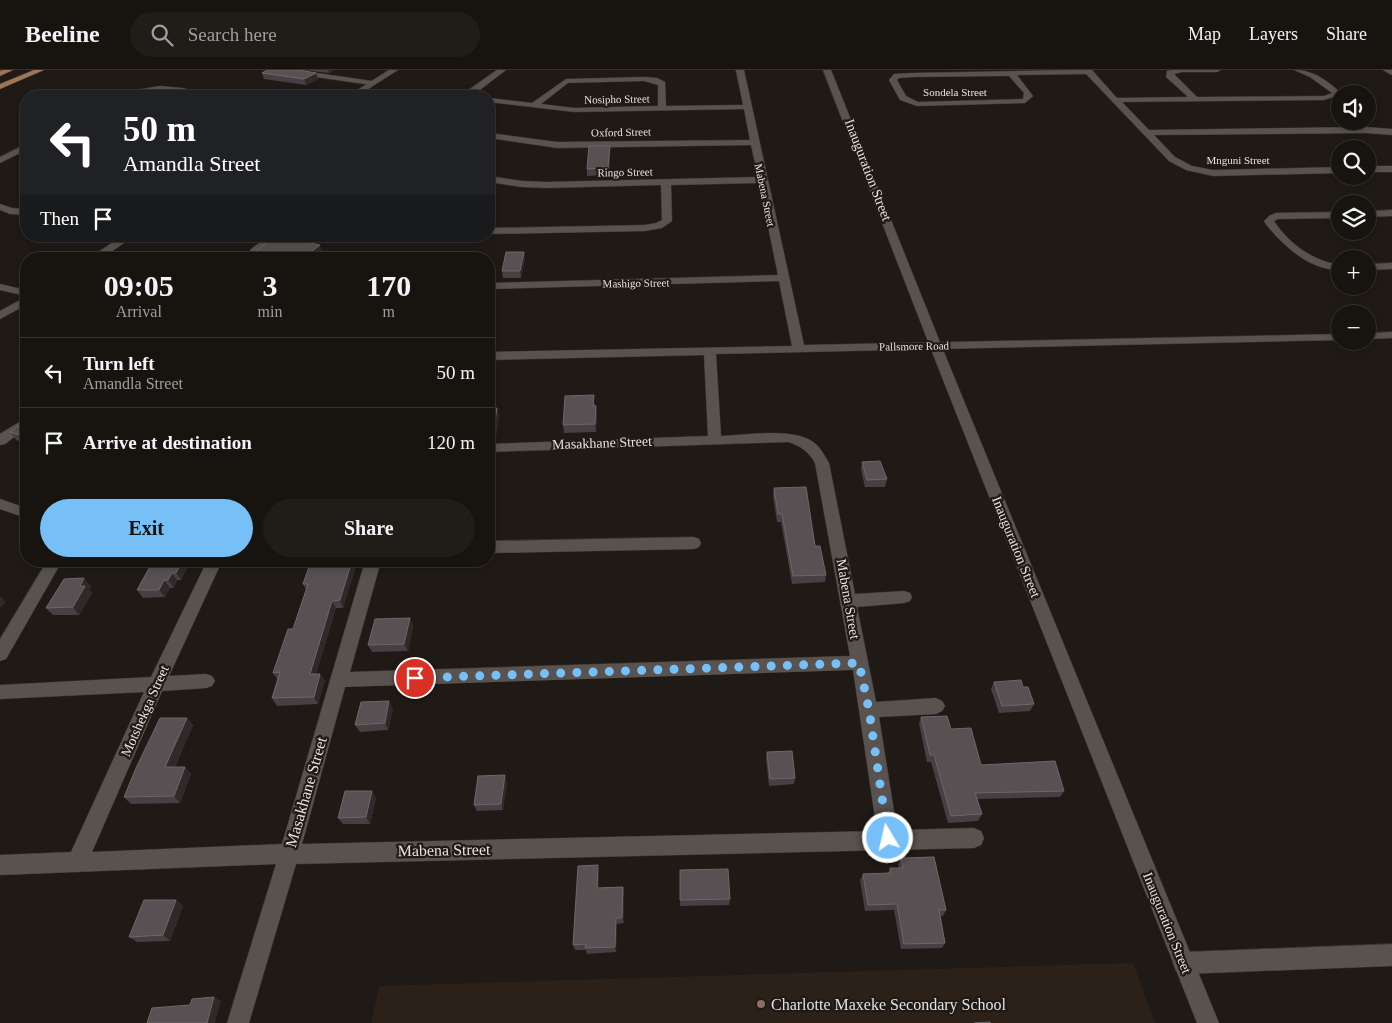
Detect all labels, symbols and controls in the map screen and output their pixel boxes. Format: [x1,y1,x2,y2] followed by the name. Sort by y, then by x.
[130,12,480,57] search box
[25,21,100,47] text: Beeline
[148,21,176,49] icon: search
[188,24,277,45] text: Search here
[1188,24,1221,44] text: Map
[1249,24,1298,44] text: Layers
[1326,24,1367,44] text: Share
[1331,85,1376,350] map controls
[1331,85,1376,130] button: sound
[923,86,987,98] street label: Sondela Street
[584,92,650,106] street label: Nosipho Street
[40,110,105,175] icon: left
[123,110,196,149] text: 50 m
[842,117,894,223] street label: Inauguration Street
[591,125,651,139] street label: Oxford Street
[1331,140,1376,185] button: search
[123,151,260,176] text: Amandla Street
[1206,154,1270,166] street label: Mnguni Street
[752,163,778,227] street label: Mabena Street
[597,166,653,178] street label: Ringo Street
[1331,195,1376,240] button: layers
[89,205,117,233] icon: arrive
[40,208,79,229] text: Then
[1331,250,1376,295] button: +
[104,269,174,302] text: 09:05
[262,269,277,302] text: 3
[366,269,411,302] text: 170
[602,276,670,290] street label: Mashigo Street
[116,303,162,320] text: Arrival
[258,303,282,320] text: min
[382,303,395,320] text: m
[1331,305,1376,350] button: −
[879,339,950,353] street label: Pallsmore Road
[83,353,155,374] text: Turn left
[40,359,68,387] icon: left
[436,362,475,383] text: 50 m
[83,375,183,392] text: Amandla Street
[40,429,68,457] icon: arrive
[83,432,252,453] text: Arrive at destination
[427,432,475,453] text: 120 m
[552,434,652,452] street label: Masakhane Street
[989,494,1043,600] street label: Inauguration Street
[40,499,253,557] button: Exit
[263,499,475,557] button: Share
[834,558,862,640] street label: Mabena Street
[394,657,436,699] pin
[118,663,172,759] street label: Motshekga Street
[401,664,429,692] icon: arrive
[282,734,330,849] street label: Masakhane Street
[861,811,913,863] position arrow
[397,841,491,859] street label: Mabena Street
[1140,870,1194,976] street label: Inauguration Street
[771,996,1007,1014] place label: Charlotte Maxeke Secondary School
[755,998,767,1010] marker: Charlotte Maxeke Secondary School

